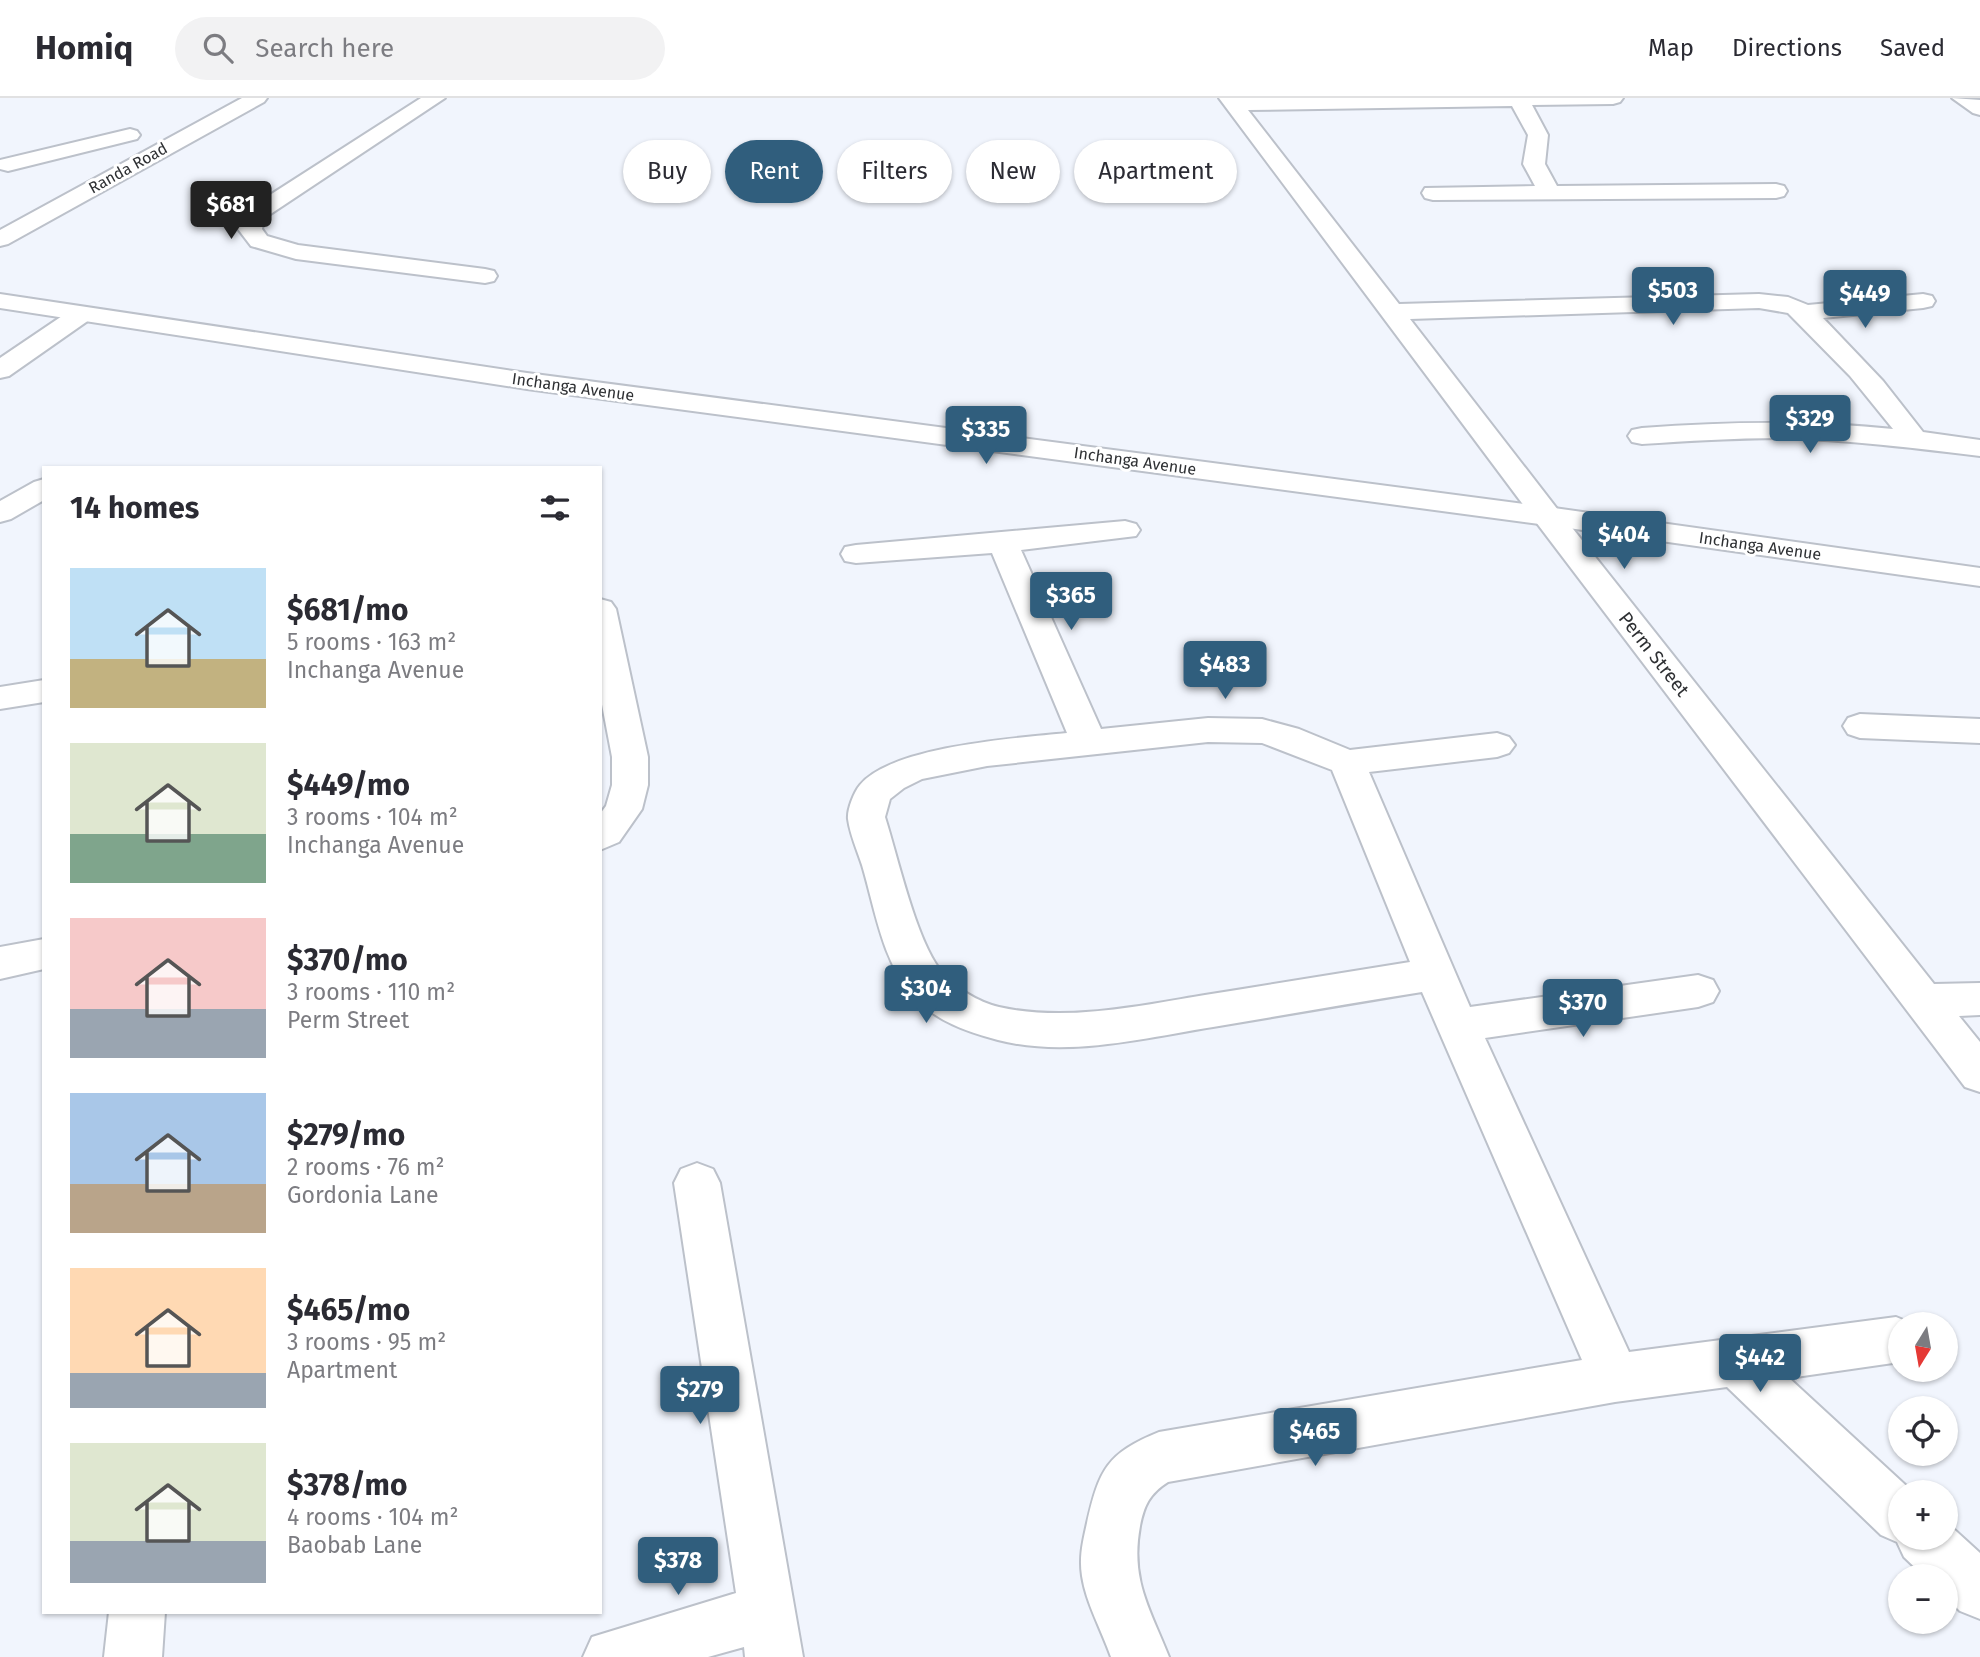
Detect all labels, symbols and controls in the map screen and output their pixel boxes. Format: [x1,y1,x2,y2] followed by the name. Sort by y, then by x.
[175,17,665,80] search box
[35,28,133,68] text: Homiq
[199,29,237,67] icon: search
[255,33,394,64] text: Search here
[1648,34,1694,62] text: Map
[1732,34,1842,62] text: Directions
[1880,34,1945,62] text: Saved
[85,139,171,197] street label: Randa Road
[623,140,711,203] chip: Buy
[725,140,823,203] chip: Rent
[837,140,952,203] chip: Filters
[966,140,1060,203] chip: New
[1074,140,1237,203] chip: Apartment
[190,181,272,241] pin: $681
[207,190,255,218] text: $681
[1632,268,1714,327] pin: $503
[1824,271,1906,330] pin: $449
[1648,276,1698,304] text: $503
[1839,279,1891,307] text: $449
[511,369,635,405] street label: Inchanga Avenue
[1769,396,1851,455] pin: $329
[1786,404,1834,432] text: $329
[945,406,1027,466] pin: $335
[962,415,1010,443] text: $335
[1073,443,1197,479] street label: Inchanga Avenue
[536,489,574,527] icon: filters
[70,490,199,526] text: 14 homes
[1583,512,1665,571] pin: $404
[1598,520,1650,548] text: $404
[1698,528,1822,564] street label: Inchanga Avenue
[1030,573,1112,632] pin: $365
[1046,581,1096,609] text: $365
[287,592,408,628] text: $681/mo
[126,596,210,680] icon: home
[1614,607,1694,701] street label: Perm Street
[287,628,456,656] text: 5 rooms · 163 m²
[1184,642,1266,701] pin: $483
[1200,650,1250,678] text: $483
[287,656,464,684] text: Inchanga Avenue
[287,767,410,803] text: $449/mo
[126,771,210,855] icon: home
[287,803,458,831] text: 3 rooms · 104 m²
[287,831,464,859] text: Inchanga Avenue
[287,942,408,978] text: $370/mo
[126,946,210,1030] icon: home
[885,965,967,1025] pin: $304
[900,974,952,1002] text: $304
[287,978,455,1006] text: 3 rooms · 110 m²
[1542,979,1624,1039] pin: $370
[1559,988,1607,1016] text: $370
[287,1006,409,1034] text: Perm Street
[287,1117,405,1153] text: $279/mo
[126,1121,210,1205] icon: home
[287,1153,445,1181] text: 2 rooms · 76 m²
[287,1181,439,1209] text: Gordonia Lane
[287,1292,410,1328] text: $465/mo
[126,1296,210,1380] icon: home
[1888,1312,1958,1382] north arrow
[1888,1312,1958,1634] map controls
[287,1328,446,1356] text: 3 rooms · 95 m²
[1719,1334,1801,1394] pin: $442
[1735,1343,1785,1371] text: $442
[287,1356,397,1384] text: Apartment
[659,1366,741,1426] pin: $279
[676,1375,724,1403] text: $279
[1888,1396,1958,1466] button: locate
[1274,1408,1356,1468] pin: $465
[1290,1417,1340,1445] text: $465
[287,1467,407,1503] text: $378/mo
[126,1471,210,1555] icon: home
[1888,1480,1958,1550] button: +
[287,1503,458,1531] text: 4 rooms · 104 m²
[287,1531,422,1559] text: Baobab Lane
[637,1538,719,1597] pin: $378
[654,1546,702,1574] text: $378
[1888,1564,1958,1634] button: −

